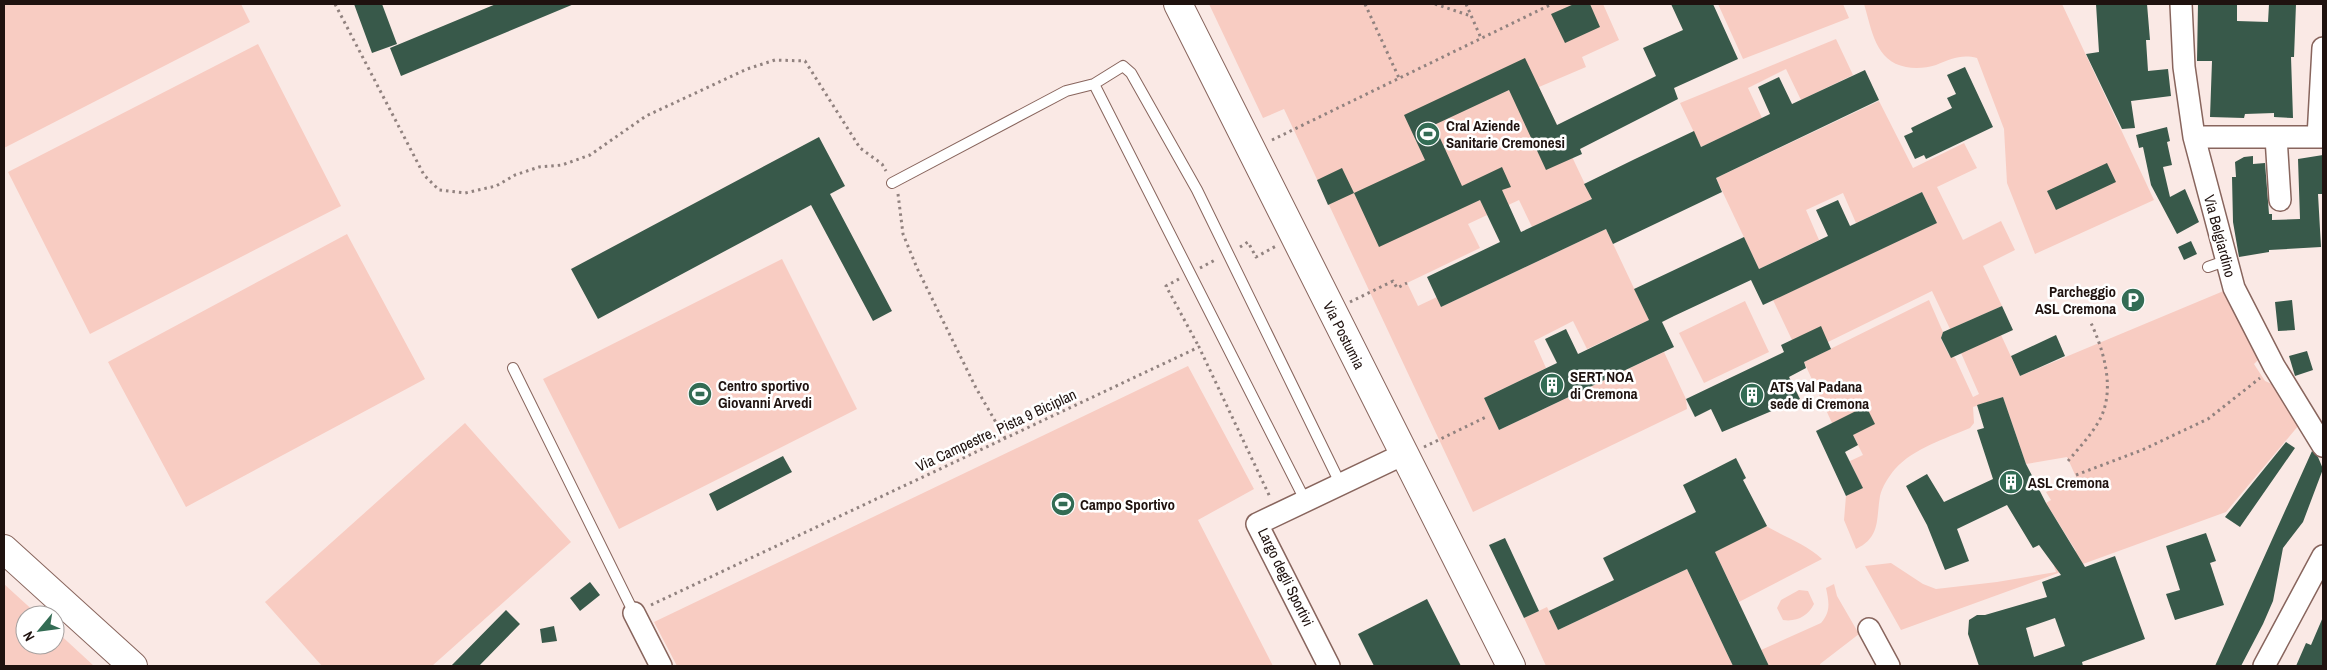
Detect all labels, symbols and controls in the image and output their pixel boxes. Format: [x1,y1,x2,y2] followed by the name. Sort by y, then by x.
[1446,115,1565,153] place label: Cral Aziende Sanitarie Cremonesi
[1415,121,1441,147] sports icon: Cral Aziende Sanitarie Cremonesi
[2199,192,2241,280] street label: Via Belgiardino
[2035,281,2116,319] place label: Parcheggio ASL Cremona
[2120,287,2146,313] parking icon: Parcheggio ASL Cremona
[1318,297,1370,373] street label: Via Postumia
[1570,366,1638,404] place label: SERT NOA di Cremona
[1539,372,1565,398] building icon: SERT NOA di Cremona
[718,375,812,413] place label: Centro sportivo Giovanni Arvedi
[1770,376,1869,414] place label: ATS Val Padana sede di Cremona
[687,381,713,407] sports icon: Centro sportivo Giovanni Arvedi
[1739,382,1765,408] building icon: ATS Val Padana sede di Cremona
[912,384,1080,476] street label: Via Campestre, Pista 9 Biciplan
[1998,469,2024,495] building icon: ASL Cremona
[2028,472,2109,493] place label: ASL Cremona
[1050,491,1076,517] sports icon: Campo Sportivo
[1080,494,1175,515] place label: Campo Sportivo
[1253,524,1319,630] street label: Largo degli Sportivi
[15,605,65,655] north arrow
[19,628,39,644] text: N

